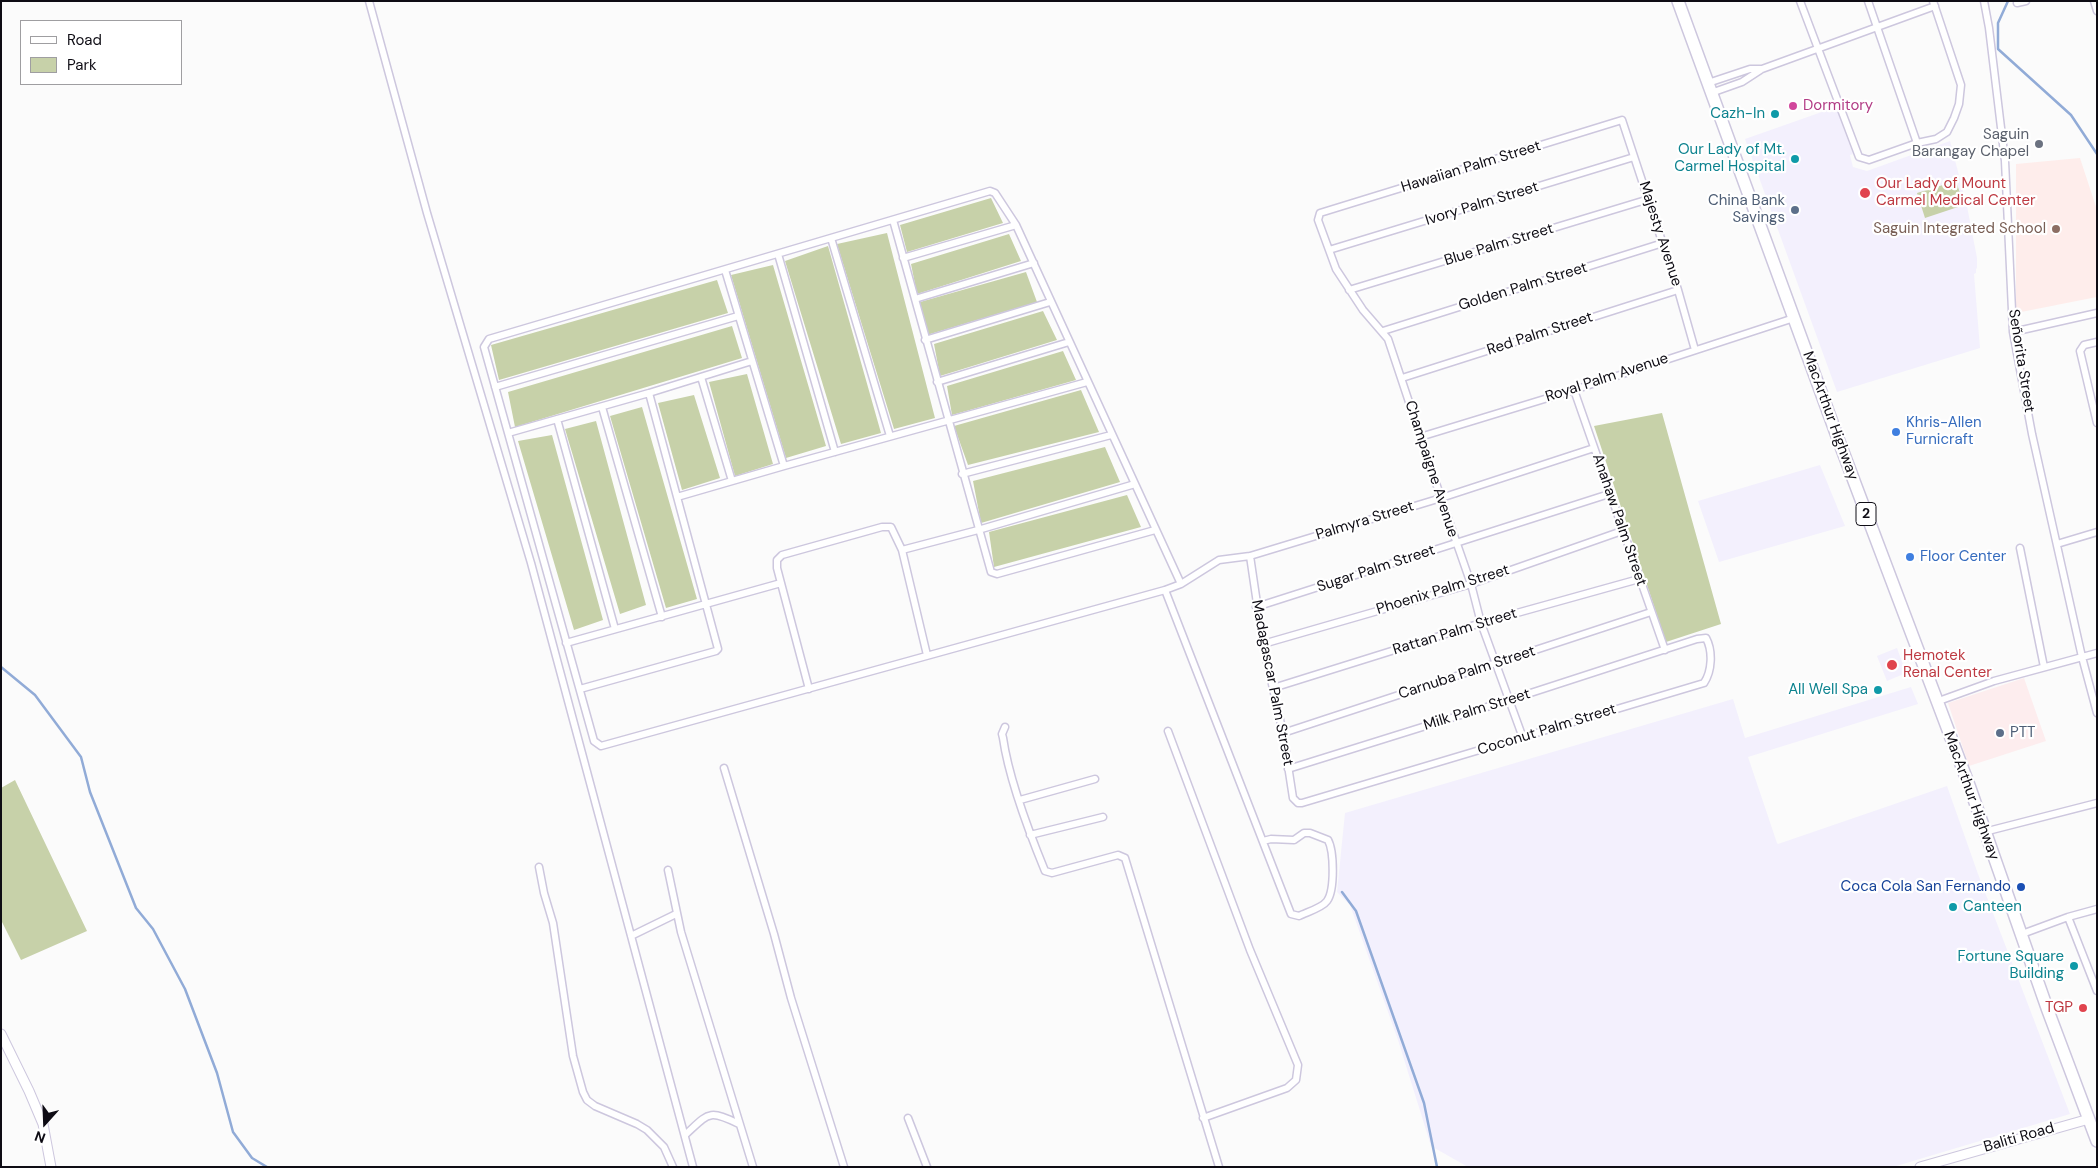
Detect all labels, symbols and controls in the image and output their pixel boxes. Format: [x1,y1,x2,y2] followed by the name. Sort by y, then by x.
[20,20,182,85] legend
[67,30,102,50] text: Road
[67,55,97,75] text: Park
[1803,97,1873,115] place label: Dormitory
[1787,100,1799,112] marker: Dormitory
[1710,105,1765,123] place label: Cazh-In
[1769,108,1781,120] marker: Cazh-In
[1912,126,2029,161] place label: Saguin Barangay Chapel
[1399,137,1543,197] street label: Hawaiian Palm Street
[2033,138,2045,150] marker: Saguin Barangay Chapel
[1674,141,1785,176] place label: Our Lady of Mt. Carmel Hospital
[1789,153,1801,165] marker: Our Lady of Mt. Carmel Hospital
[1876,175,2036,210] place label: Our Lady of Mount Carmel Medical Center
[1423,178,1541,230] street label: Ivory Palm Street
[1635,179,1685,289] street label: Majesty Avenue
[1858,186,1872,200] marker: Our Lady of Mount Carmel Medical Center
[1708,192,1785,227] place label: China Bank Savings
[1789,204,1801,216] marker: China Bank Savings
[1442,220,1556,270] street label: Blue Palm Street
[1873,220,2046,238] place label: Saguin Integrated School
[2050,223,2062,235] marker: Saguin Integrated School
[1456,259,1590,315] street label: Golden Palm Street
[1485,308,1595,360] street label: Red Palm Street
[2004,308,2038,414] street label: Señorita Street
[1798,349,1862,483] street label: MacArthur Highway
[1543,350,1671,406] street label: Royal Palm Avenue
[1400,398,1462,540] street label: Champaigne Avenue
[1906,414,1982,449] place label: Khris-Allen Furnicraft
[1890,426,1902,438] marker: Khris-Allen Furnicraft
[1588,452,1650,588] street label: Anahaw Palm Street
[1314,498,1416,544] street label: Palmyra Street
[1856,502,1876,526] road number: 2
[1315,541,1437,597] street label: Sugar Palm Street
[1920,548,2006,566] place label: Floor Center
[1904,551,1916,563] marker: Floor Center
[1374,561,1512,619] street label: Phoenix Palm Street
[1247,599,1297,767] street label: Madagascar Palm Street
[1391,605,1519,659] street label: Rattan Palm Street
[1396,642,1538,704] street label: Carnuba Palm Street
[1903,647,1992,682] place label: Hemotek Renal Center
[1885,658,1899,672] marker: Hemotek Renal Center
[1788,681,1868,699] place label: All Well Spa
[1872,684,1884,696] marker: All Well Spa
[1421,685,1533,735] street label: Milk Palm Street
[1476,700,1618,760] street label: Coconut Palm Street
[2010,724,2036,742] place label: PTT
[1994,727,2006,739] marker: PTT
[1939,729,2003,863] street label: MacArthur Highway
[1841,878,2011,896] place label: Coca Cola San Fernando
[2015,881,2027,893] marker: Coca Cola San Fernando
[1963,898,2022,916] place label: Canteen
[1947,901,1959,913] marker: Canteen
[1958,948,2064,983] place label: Fortune Square Building
[2068,960,2080,972] marker: Fortune Square Building
[2045,999,2073,1017] place label: TGP
[2077,1002,2089,1014] marker: TGP
[20,1098,70,1148] north arrow
[1982,1119,2056,1157] street label: Baliti Road
[32,1127,48,1147] text: N

